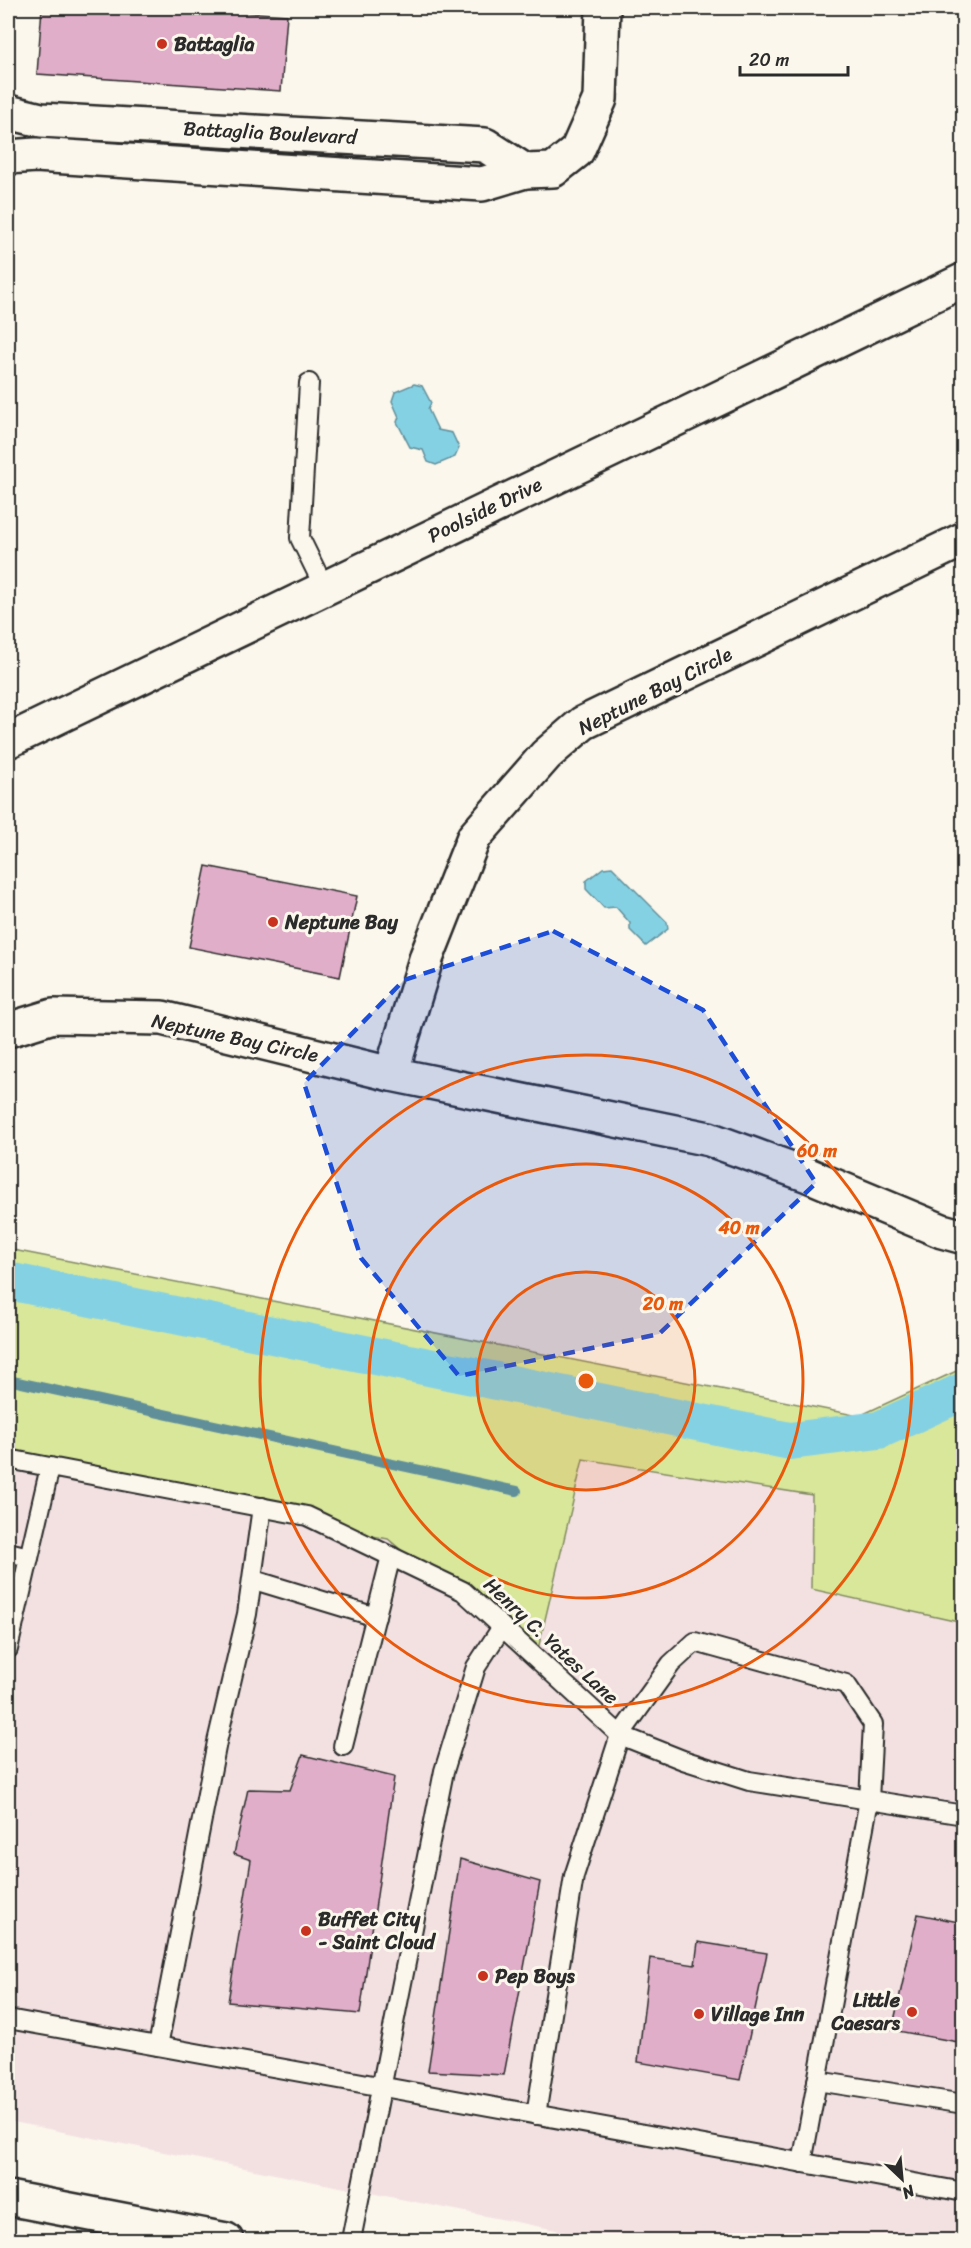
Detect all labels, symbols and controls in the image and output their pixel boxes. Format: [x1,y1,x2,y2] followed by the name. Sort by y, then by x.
[174,27,255,62] place label: Battaglia
[155,37,169,51] marker: Battaglia
[740,39,848,77] scale bar
[749,44,789,76] text: 20 m
[183,111,359,155] street label: Battaglia Boulevard
[422,467,548,553] street label: Poolside Drive
[571,637,739,745] street label: Neptune Bay Circle
[284,905,399,940] place label: Neptune Bay
[266,915,280,929] marker: Neptune Bay
[148,1003,322,1073] street label: Neptune Bay Circle
[796,1135,837,1167] text: 60 m
[717,1212,760,1244] text: 40 m
[642,1288,683,1320] text: 20 m
[576,1371,596,1391] centre of rings
[475,1568,627,1714] street label: Henry C. Yates Lane
[318,1902,437,1960] place label: Buffet City - Saint Cloud
[299,1924,313,1938] marker: Buffet City - Saint Cloud
[495,1959,576,1994] place label: Pep Boys
[476,1969,490,1983] marker: Pep Boys
[831,1983,901,2041] place label: Little Caesars
[711,1997,804,2032] place label: Village Inn
[905,2005,919,2019] marker: Little Caesars
[692,2007,706,2021] marker: Village Inn
[872,2149,932,2209] north arrow
[896,2176,921,2208] text: N

